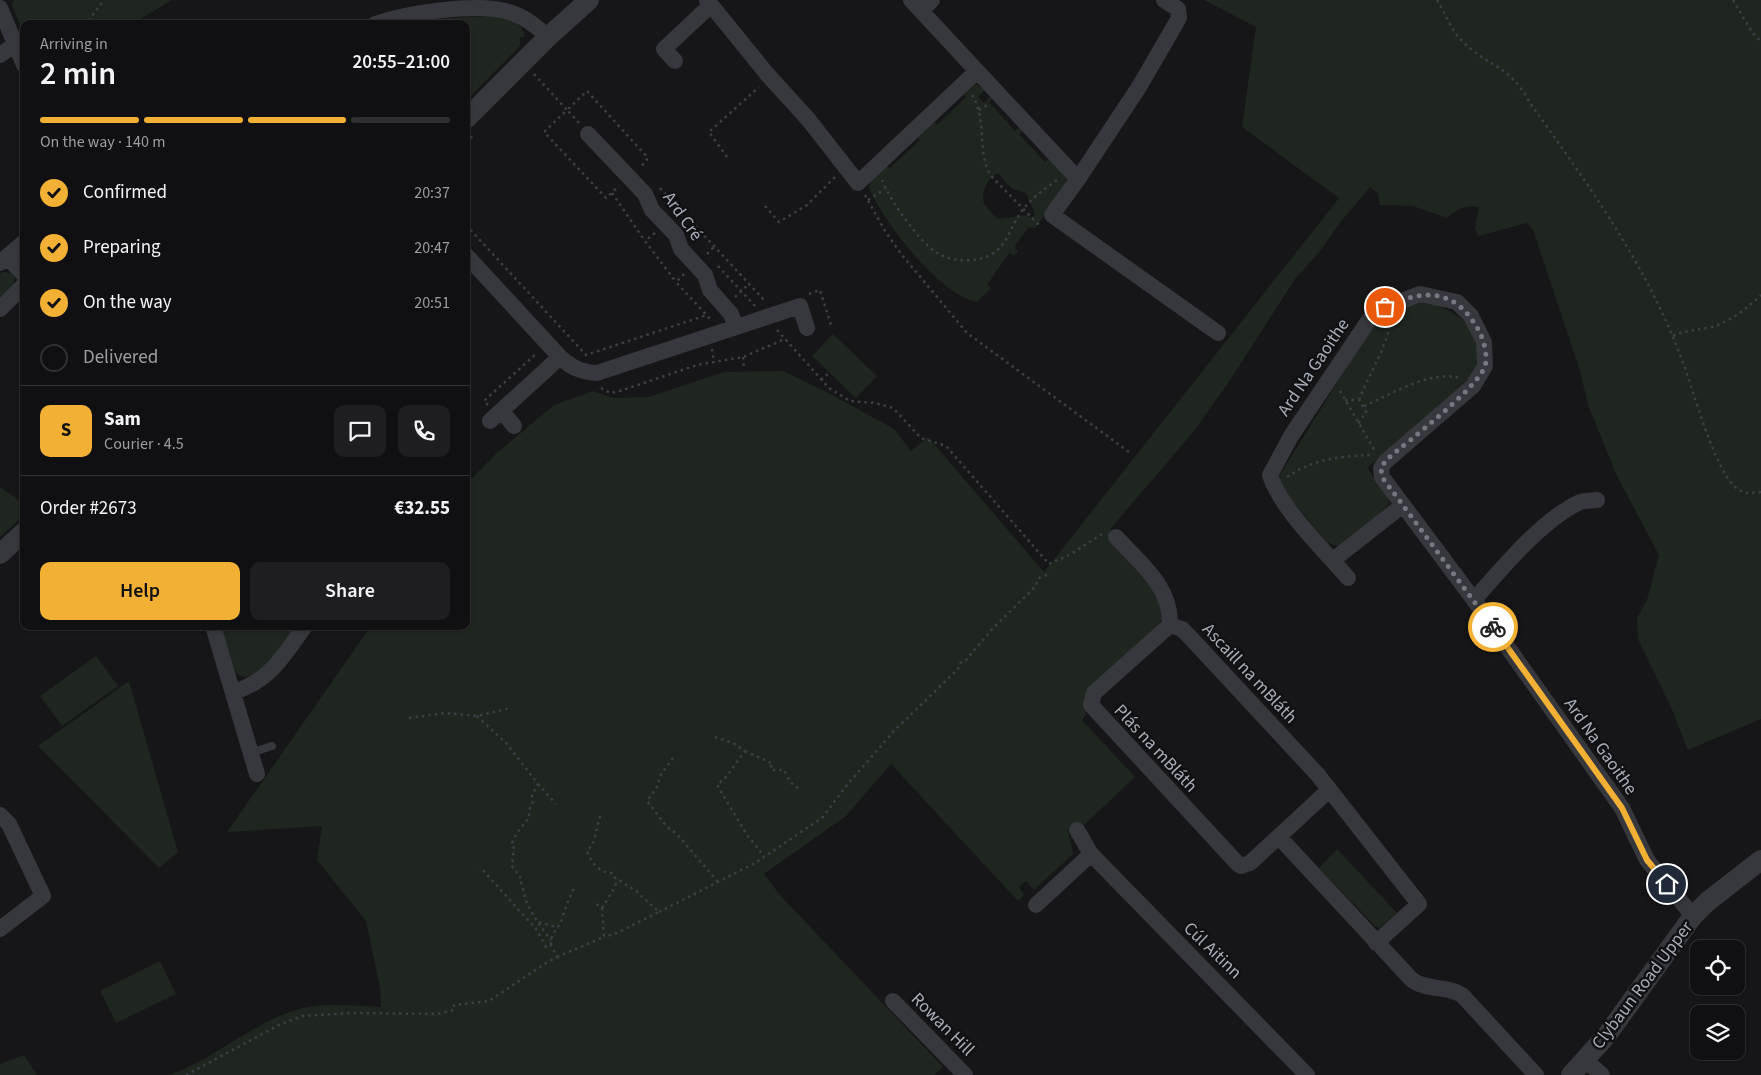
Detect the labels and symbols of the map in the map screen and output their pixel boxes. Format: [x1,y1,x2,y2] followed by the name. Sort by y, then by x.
[657,187,709,246] street label: Ard Cré
[1364,286,1406,328] pin
[1271,313,1355,421] street label: Ard Na Gaoithe
[1468,602,1518,652] courier
[1196,618,1303,729] street label: Ascaill na mBláth
[1558,693,1643,800] street label: Ard Na Gaoithe
[1108,699,1203,798] street label: Plás na mBláth
[1646,863,1688,905] pin
[1178,916,1247,985] street label: Cúl Aitinn
[1586,916,1699,1054] street label: Clybaun Road Upper
[905,987,980,1062] street label: Rowan Hill

